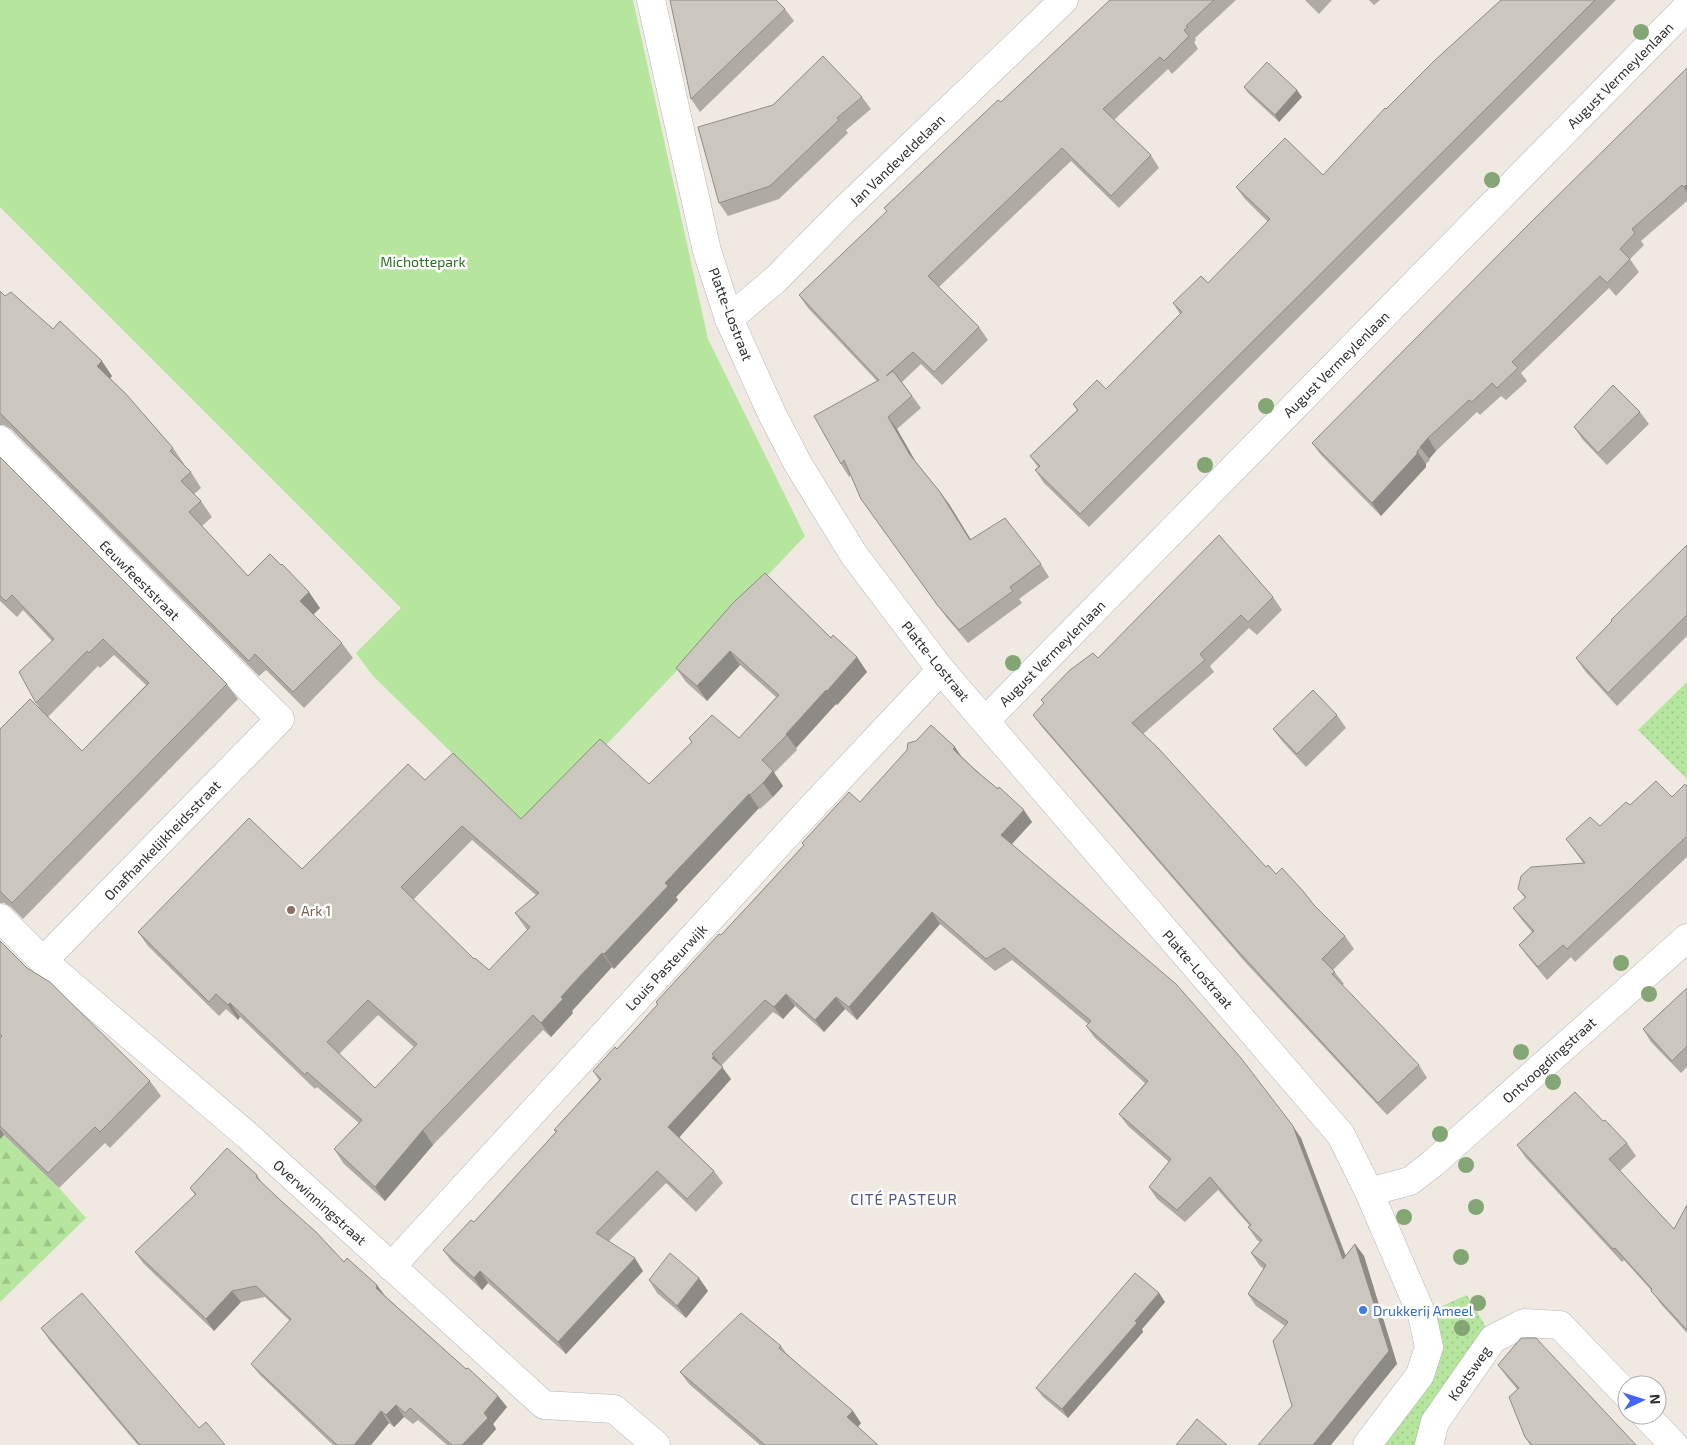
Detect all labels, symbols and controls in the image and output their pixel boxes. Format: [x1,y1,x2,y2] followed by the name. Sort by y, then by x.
[1563,18,1677,132] street label: August Vermeylenlaan
[846,110,948,210] street label: Jan Vandeveldelaan
[380,253,466,270] park label: Michottepark
[705,265,757,363] street label: Platte-Lostraat
[1279,307,1393,421] street label: August Vermeylenlaan
[96,536,184,624] street label: Eeuwfeeststraat
[995,596,1109,710] street label: August Vermeylenlaan
[898,617,974,705] street label: Platte-Lostraat
[100,776,224,904] street label: Onafhankelijkheidsstraat
[301,902,331,919] place label: Ark 1
[285,904,297,916] marker: Ark 1
[622,920,710,1014] street label: Louis Pasteurwijk
[1159,926,1237,1012] street label: Platte-Lostraat
[1499,1014,1599,1106] street label: Ontvoogdingstraat
[270,1156,370,1248] street label: Overwinningstraat
[850,1190,958,1208] district label: CITÉ PASTEUR
[1373,1302,1474,1319] place label: Drukkerij Ameel
[1357,1304,1369,1316] marker: Drukkerij Ameel
[1444,1342,1494,1404] street label: Koetsweg
[1617,1375,1667,1425] north arrow
[1647,1393,1664,1405] text: N

